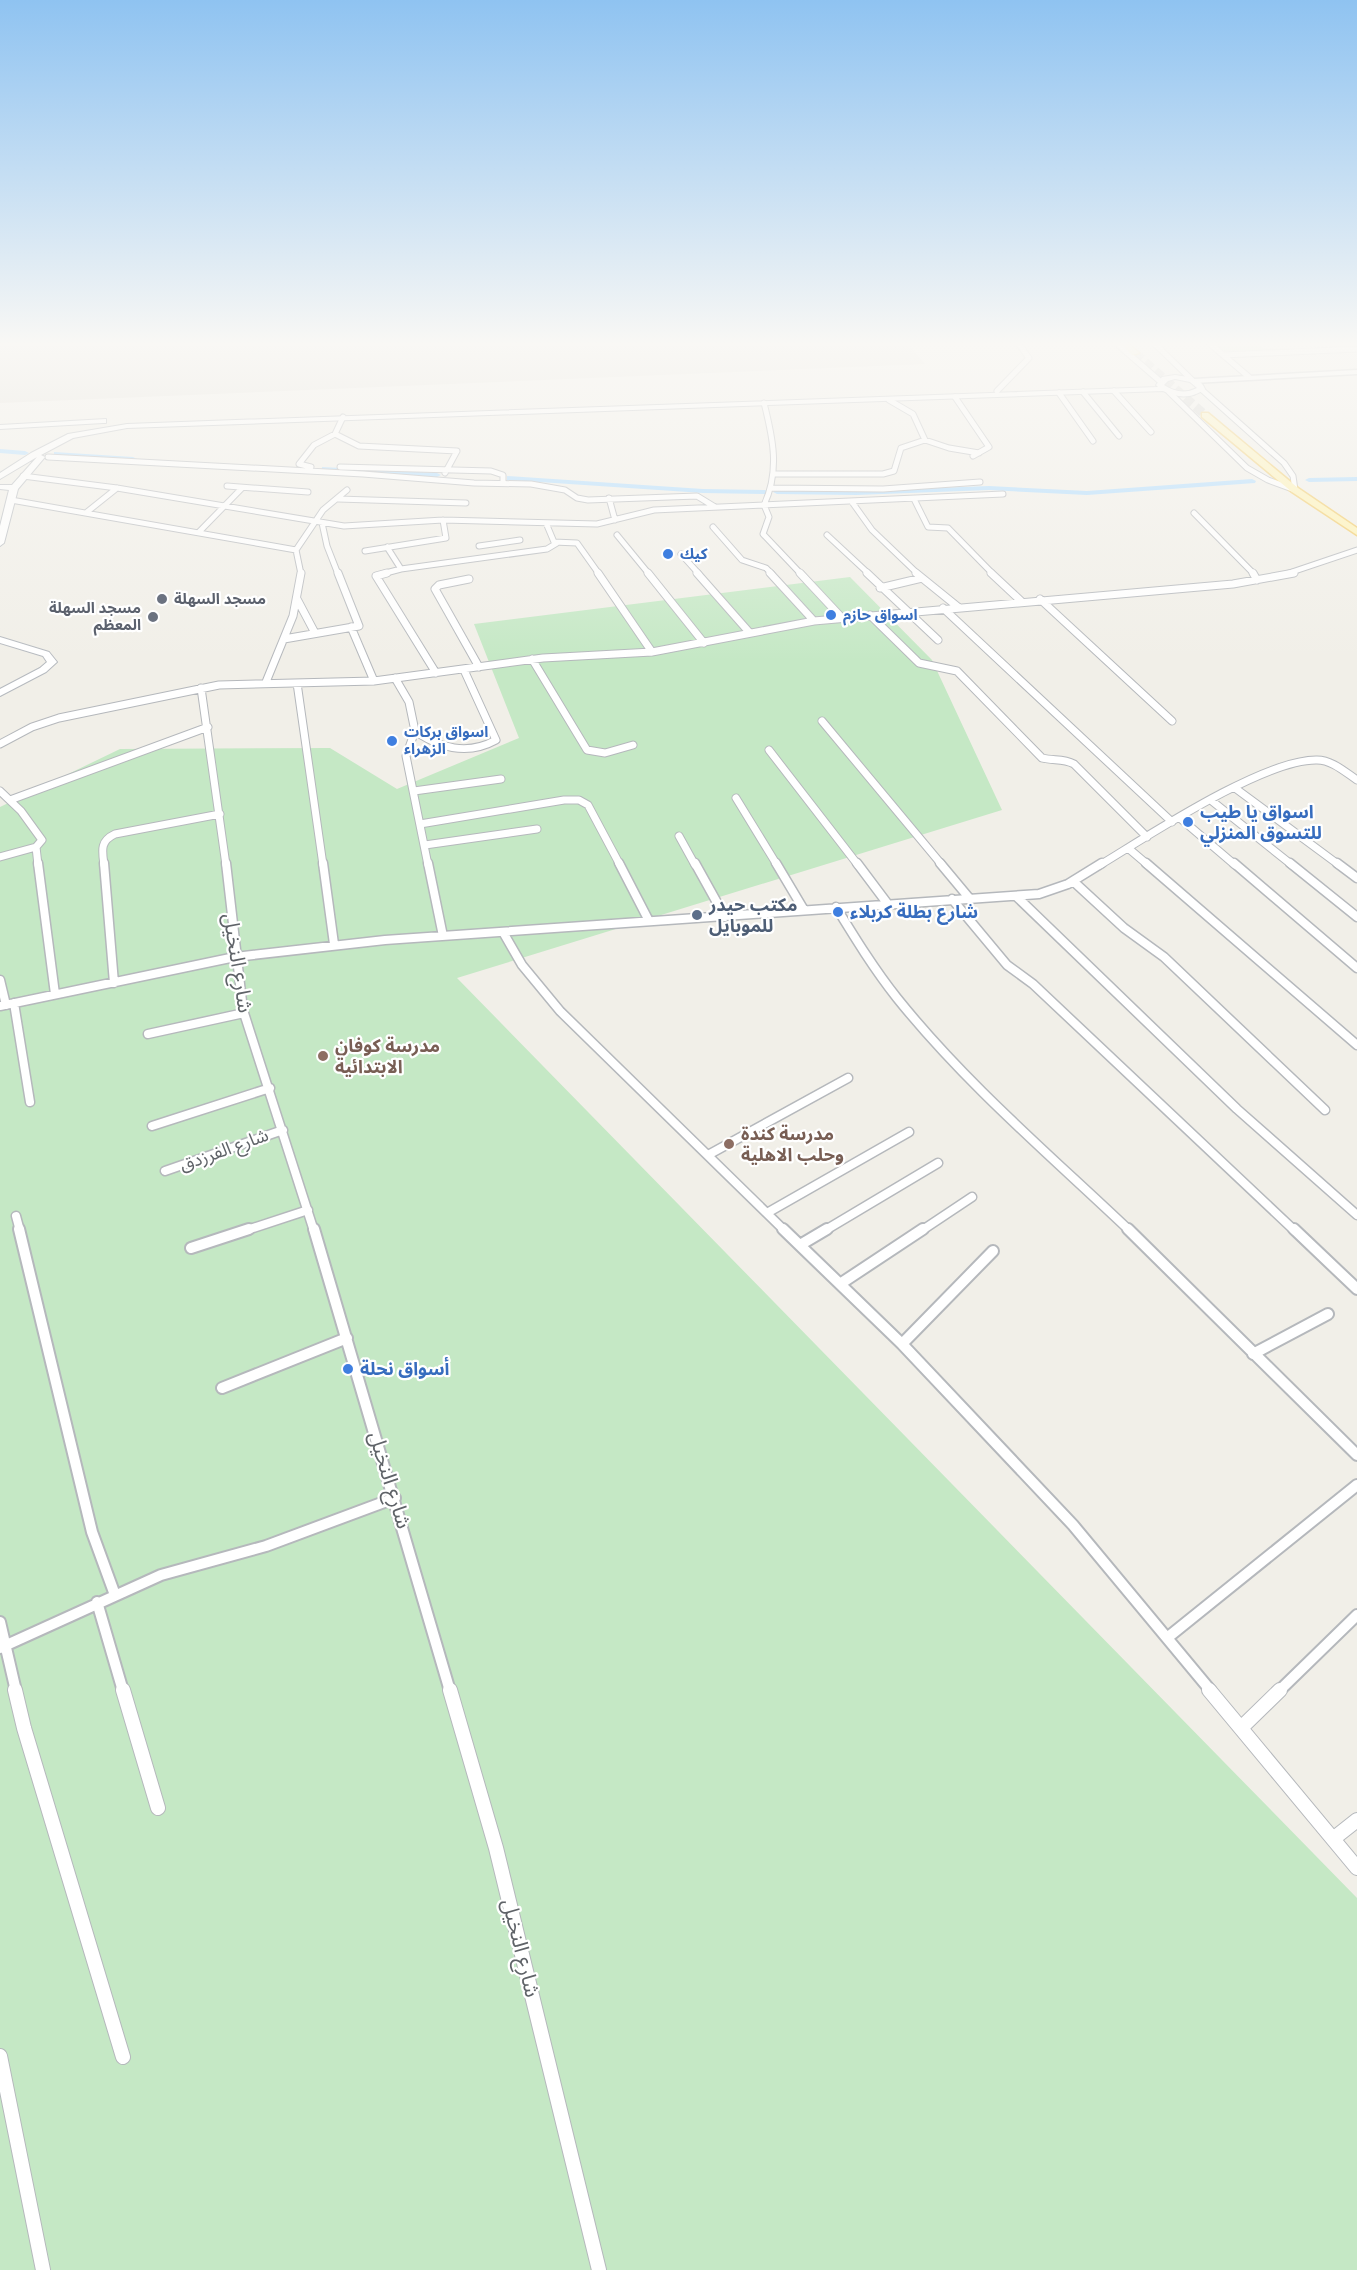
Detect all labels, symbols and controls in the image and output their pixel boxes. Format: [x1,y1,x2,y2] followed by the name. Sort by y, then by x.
[680,544,708,562] place label: كيك
[661,547,675,561] marker: كيك
[174,589,266,608] place label: مسجد السهلة
[155,592,169,606] marker: مسجد السهلة
[49,598,141,636] place label: مسجد السهلة المعظم
[843,605,918,626] place label: اسواق حازم
[824,608,838,622] marker: اسواق حازم
[146,610,160,624] marker: مسجد السهلة المعظم
[404,722,488,758] place label: اسواق بركات الزهراء
[385,734,399,748] marker: اسواق بركات الزهراء
[1200,800,1322,847] place label: اسواق يا طيب للتسوق المنزلي
[1181,815,1195,829] marker: اسواق يا طيب للتسوق المنزلي
[708,893,797,936] place label: مكتب حيدر للموبايل
[850,900,978,925] place label: شارع بطلة كربلاء
[831,905,845,919] marker: شارع بطلة كربلاء
[690,908,704,922] marker: مكتب حيدر للموبايل
[215,911,260,1015] street label: شارع النخيل
[335,1034,440,1077] place label: مدرسة كوفان الابتدائية
[316,1049,330,1063] marker: مدرسة كوفان الابتدائية
[741,1122,844,1165] place label: مدرسة كندة وحلب الاهلية
[176,1123,273,1179] street label: شارع الفرزدق
[722,1137,736,1151] marker: مدرسة كندة وحلب الاهلية
[360,1356,449,1379] place label: أسواق نحلة
[341,1362,355,1376] marker: أسواق نحلة
[361,1428,418,1532] street label: شارع النخيل
[494,1896,547,2000] street label: شارع النخيل

